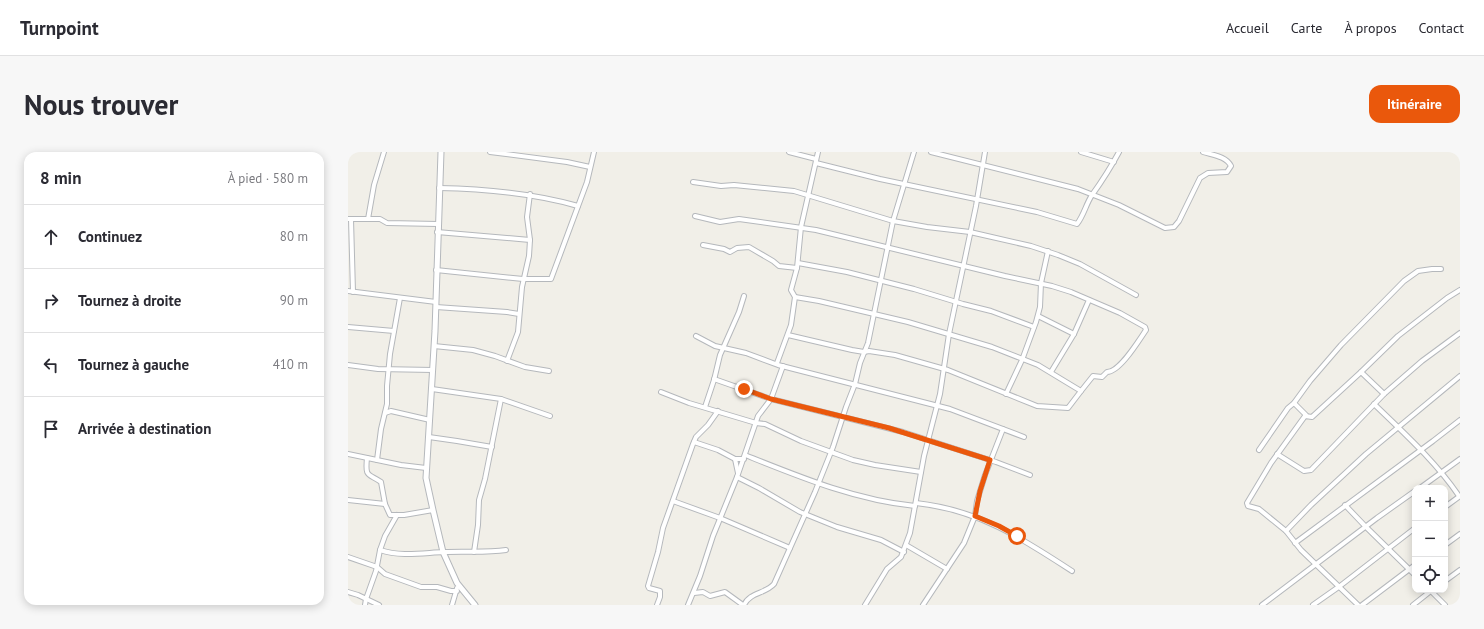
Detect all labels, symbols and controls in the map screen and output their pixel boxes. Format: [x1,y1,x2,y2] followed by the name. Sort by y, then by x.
[20,16,99,40] text: Turnpoint
[1226,19,1269,37] text: Accueil
[1291,19,1322,37] text: Carte
[1344,19,1397,37] text: À propos
[1419,19,1464,37] text: Contact
[1369,85,1460,123] button: Itinéraire
[24,86,178,123] text: Nous trouver
[40,167,81,189] text: 8 min
[228,170,308,187] text: À pied · 580 m
[40,226,62,248] icon: ahead
[78,227,142,246] text: Continuez
[280,228,308,245] text: 80 m
[40,290,62,312] icon: right
[78,291,181,310] text: Tournez à droite
[280,292,308,309] text: 90 m
[40,354,62,376] icon: left
[78,355,189,374] text: Tournez à gauche
[273,356,308,373] text: 410 m
[735,380,753,398] route end
[40,418,62,440] icon: arrive
[78,419,211,438] text: Arrivée à destination
[1412,485,1448,593] map controls
[1412,485,1448,521] button: +
[1412,521,1448,557] button: −
[1008,527,1026,545] route start
[1412,557,1448,593] button: locate

